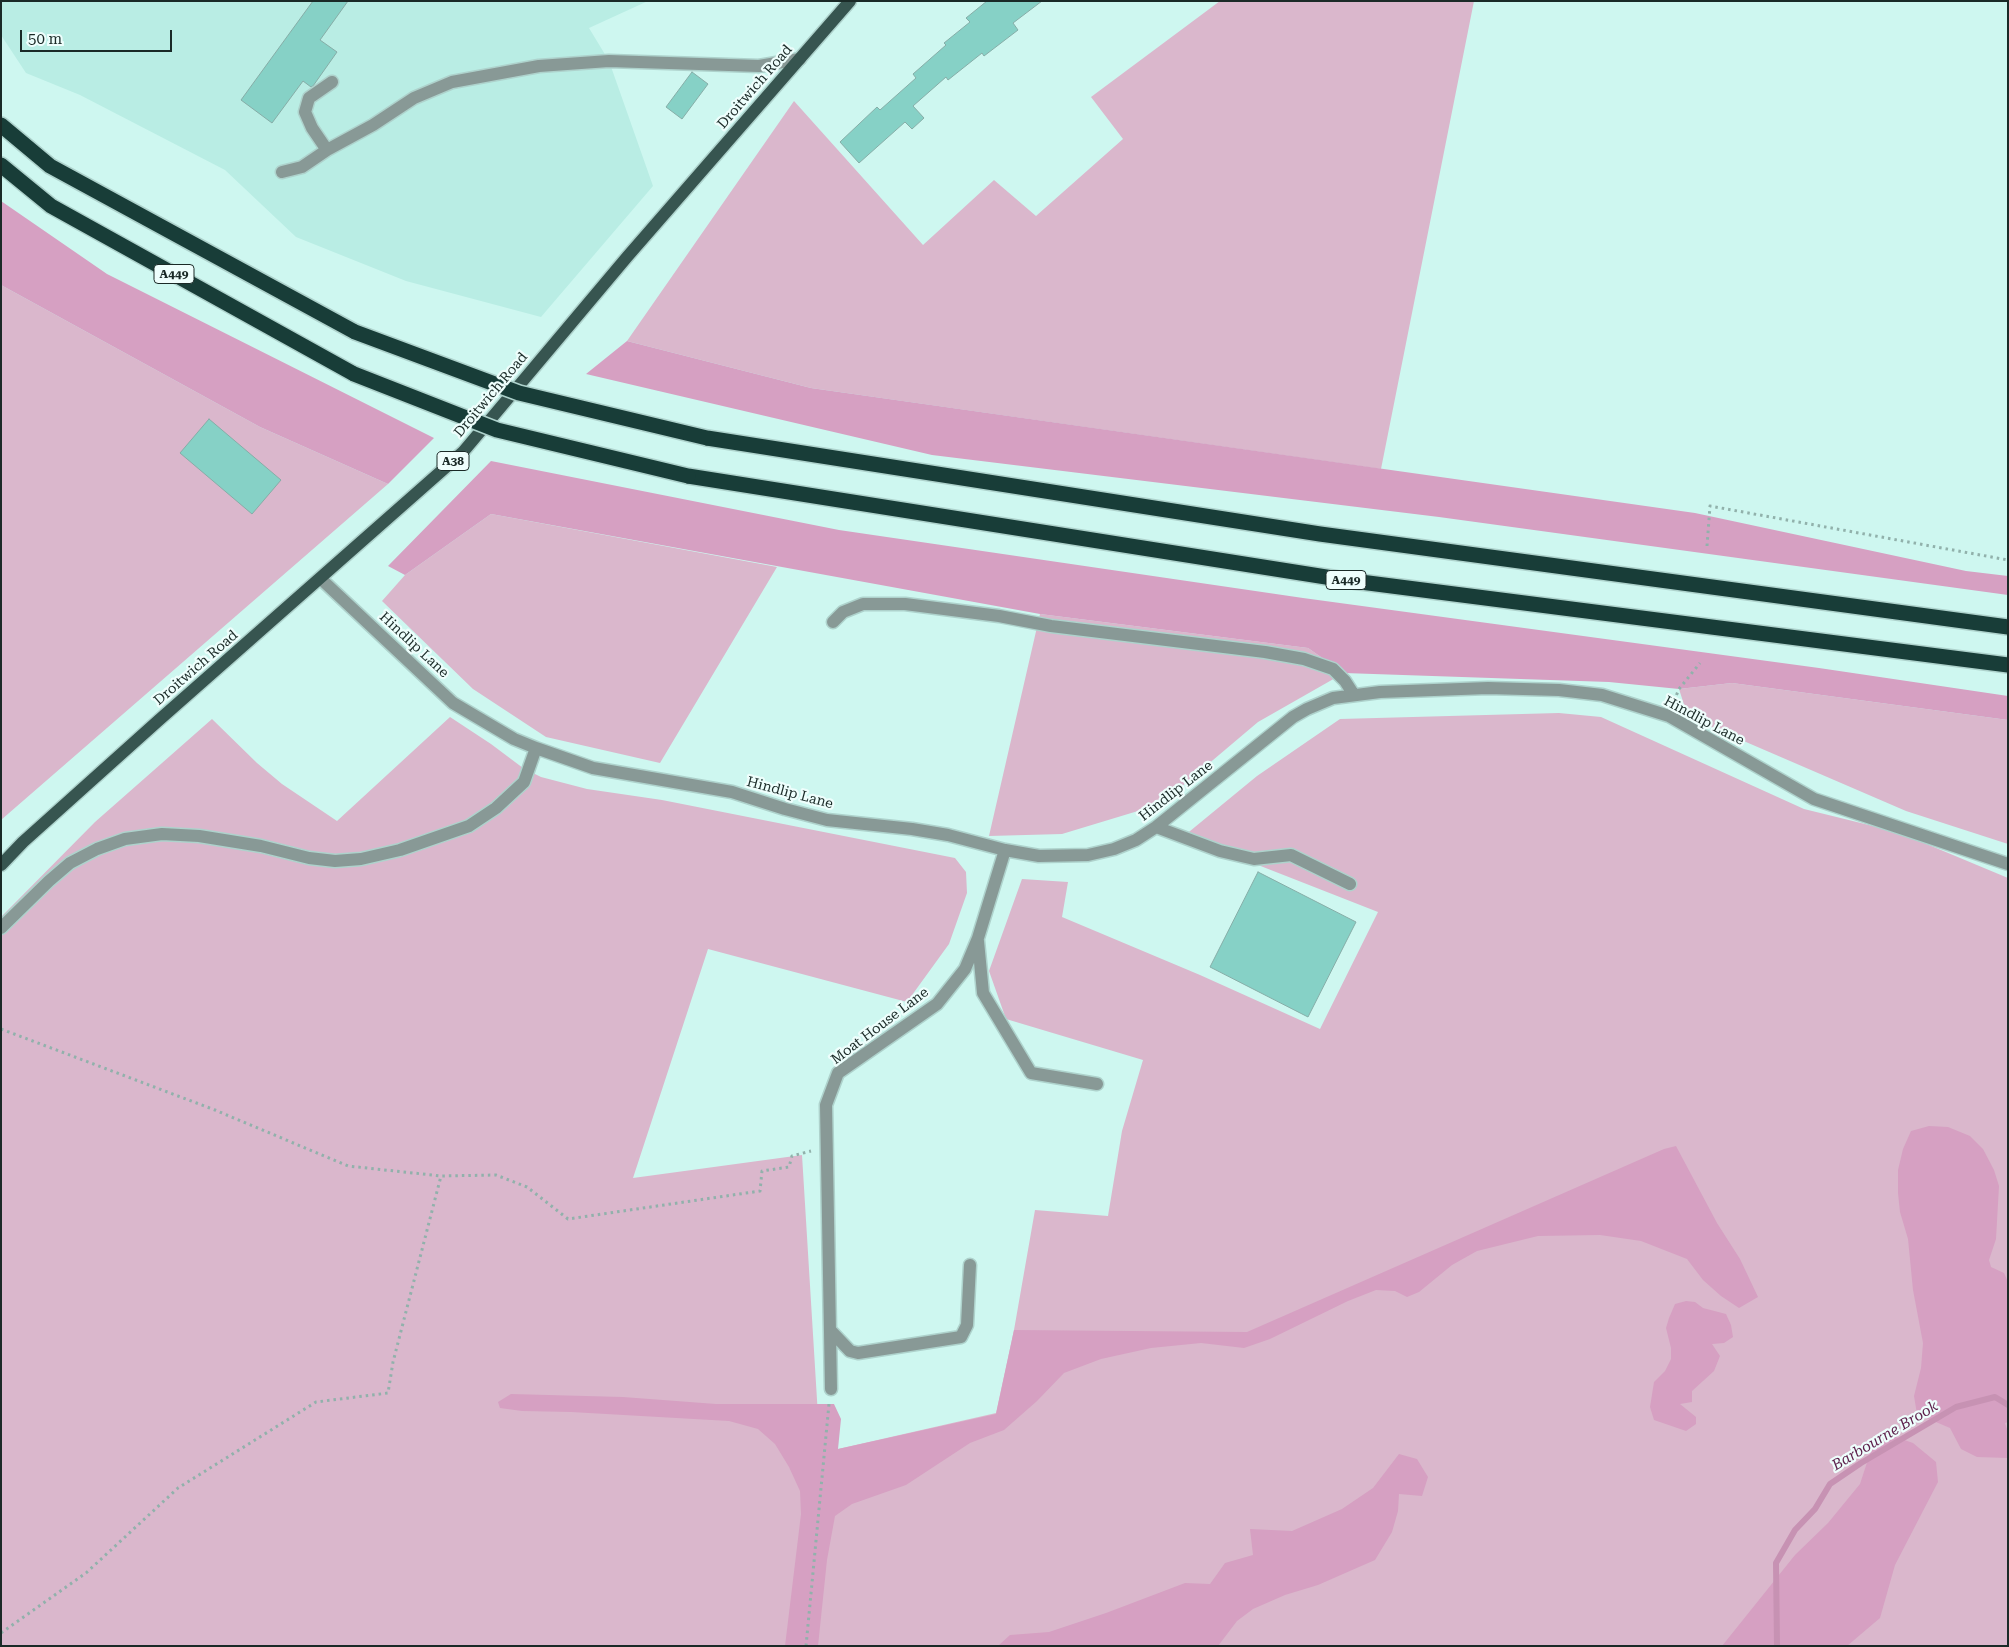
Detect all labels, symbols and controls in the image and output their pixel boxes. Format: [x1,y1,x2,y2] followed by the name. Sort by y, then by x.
[22,20,175,52] scale bar
[28,30,62,48] text: 50 m
[714,42,796,132] street label: Droitwich Road
[154,264,194,284] road number: A449
[451,349,531,441] street label: Droitwich Road
[437,452,469,471] road number: A38
[1326,570,1366,590] road number: A449
[376,609,452,681] street label: Hindlip Lane
[151,627,241,709] street label: Droitwich Road
[1661,693,1747,749] street label: Hindlip Lane
[1136,757,1216,825] street label: Hindlip Lane
[745,773,835,813] street label: Hindlip Lane
[828,984,932,1068] street label: Moat House Lane
[1829,1397,1941,1475] water label: Barbourne Brook

